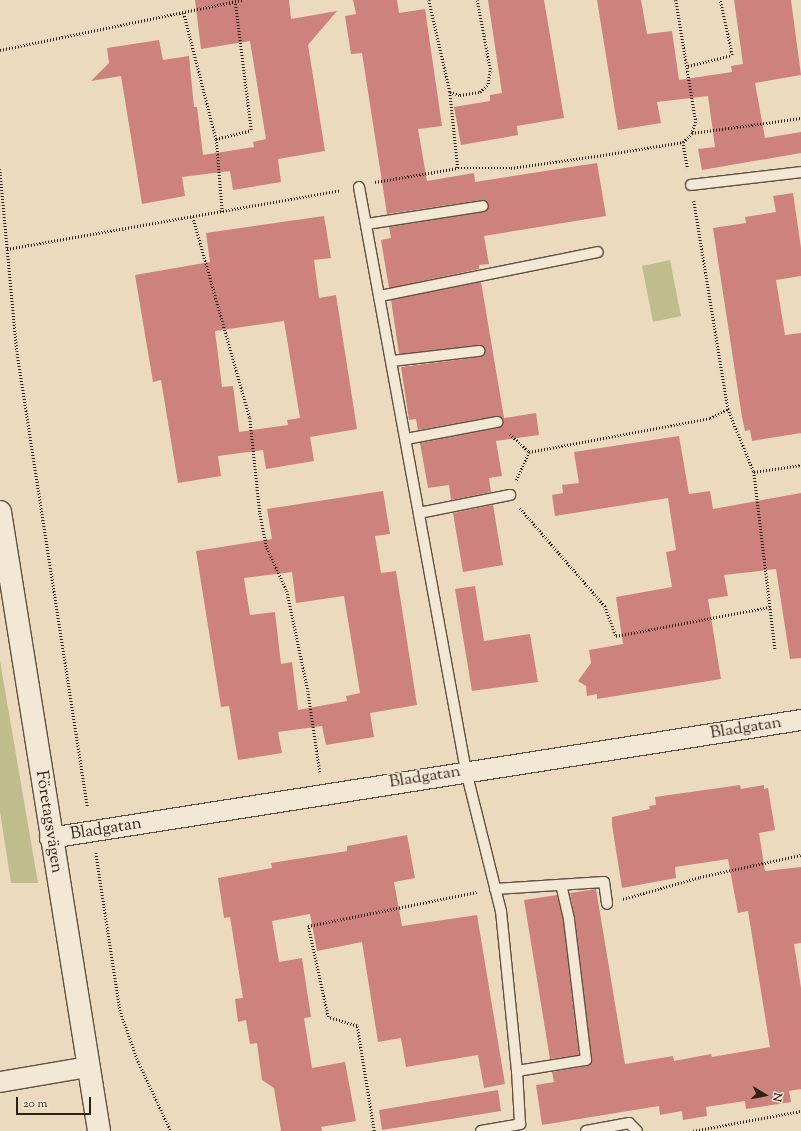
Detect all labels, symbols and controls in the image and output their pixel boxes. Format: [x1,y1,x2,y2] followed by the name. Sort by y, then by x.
[709,713,783,745] street label: Bladgatan
[388,762,462,794] street label: Bladgatan
[30,769,66,875] street label: Företagsvägen
[69,814,143,846] street label: Bladgatan
[745,1075,785,1115] north arrow
[18,1089,93,1115] scale bar
[768,1091,785,1103] text: N
[23,1095,47,1113] text: 20 m

